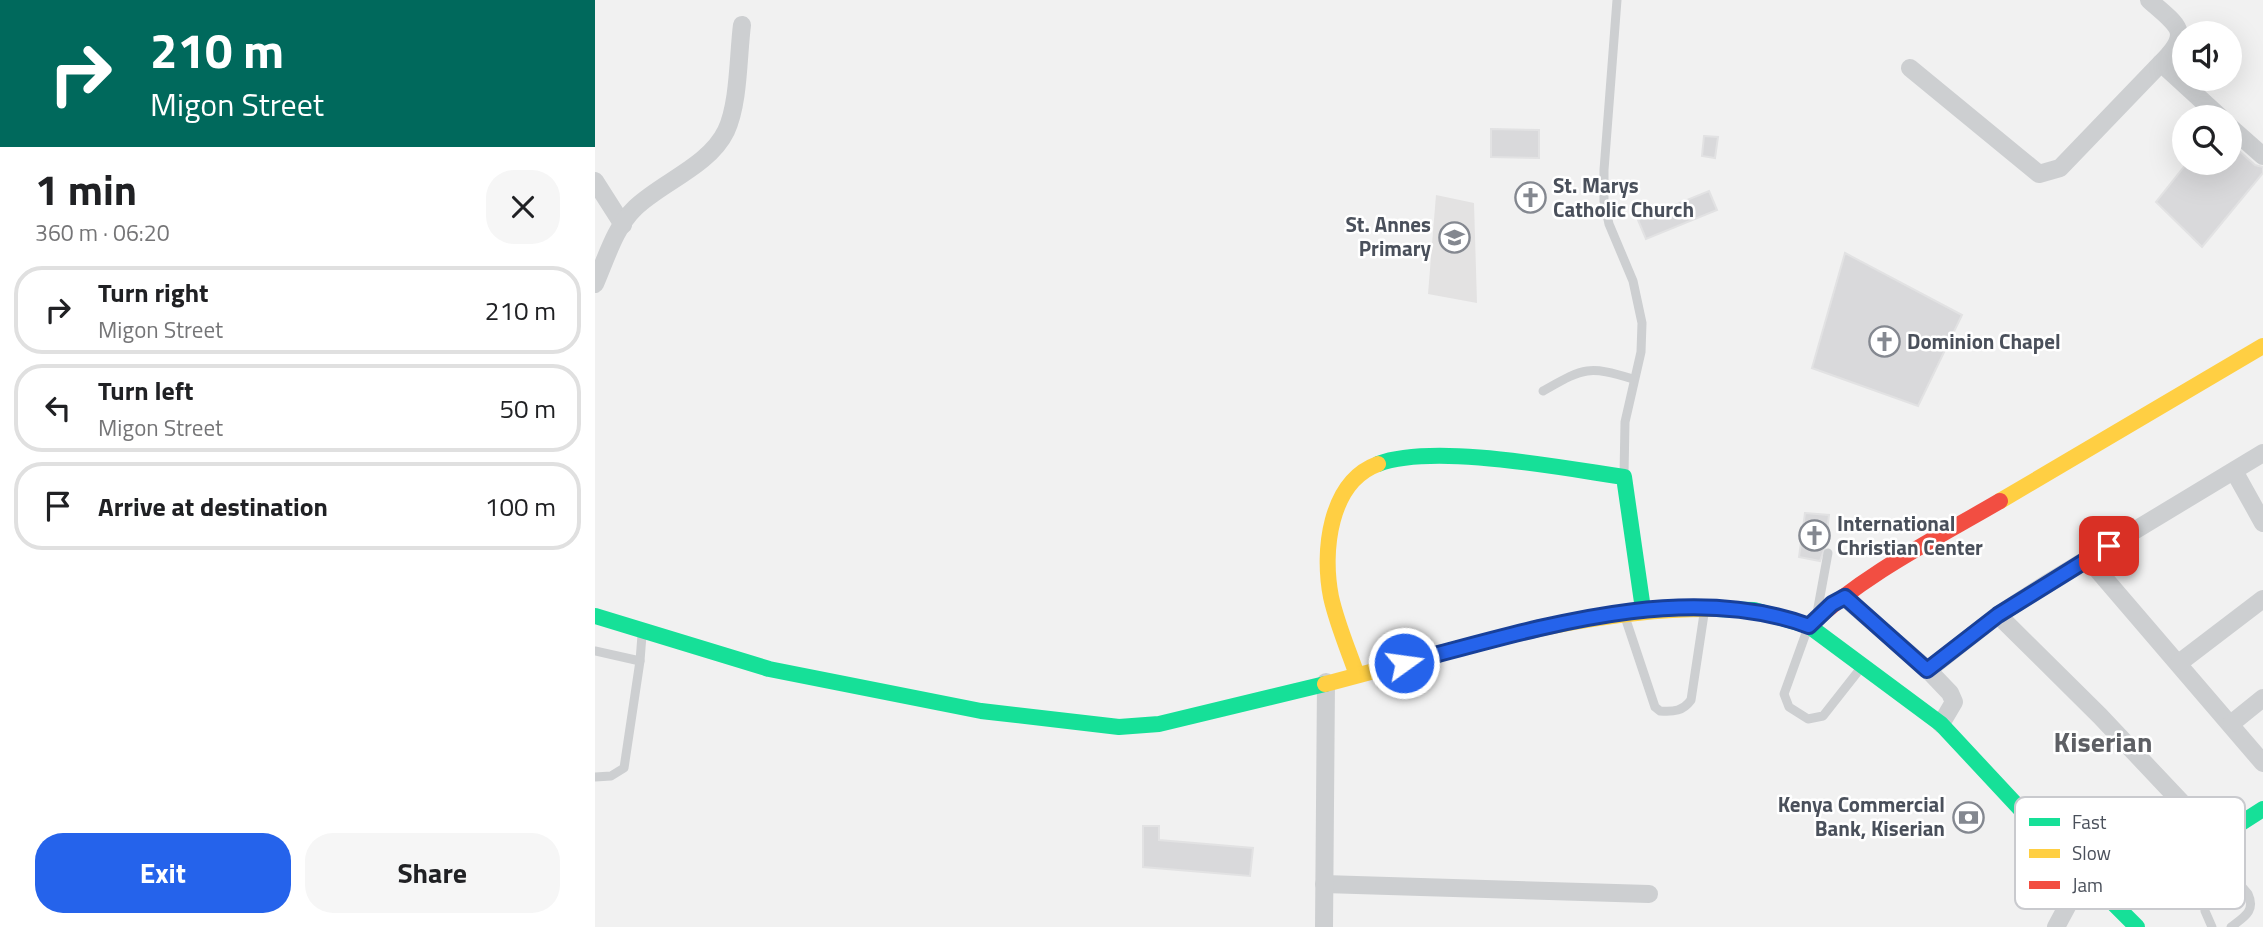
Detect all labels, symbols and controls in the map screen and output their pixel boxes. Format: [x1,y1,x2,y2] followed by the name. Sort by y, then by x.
[150,12,284,87] text: 210 m
[2172,21,2242,175] map controls
[2172,21,2242,91] button: sound
[35,28,126,119] icon: right
[150,80,324,128] text: Migon Street
[2172,105,2242,175] button: search
[35,157,137,221] text: 1 min
[1553,169,1694,225] place label: St. Marys Catholic Church
[486,170,560,244] button: close
[1513,181,1547,215] church icon: St. Marys Catholic Church
[1346,208,1431,264] place label: St. Annes Primary
[35,215,170,250] text: 360 m · 06:20
[1437,220,1471,254] school or university icon: St. Annes Primary
[98,273,209,312] text: Turn right
[39,291,77,329] icon: right
[485,291,556,330] text: 210 m
[98,312,223,347] text: Migon Street
[1867,325,1901,359] church icon: Dominion Chapel
[1907,325,2061,357] place label: Dominion Chapel
[98,371,193,410] text: Turn left
[39,389,77,427] icon: left
[499,389,556,428] text: 50 m
[98,410,223,445] text: Migon Street
[39,487,77,525] icon: arrive
[98,487,328,526] text: Arrive at destination
[485,487,556,526] text: 100 m
[1837,507,1983,563] place label: International Christian Center
[2079,516,2139,576] pin
[1797,519,1831,553] church icon: International Christian Center
[2090,527,2128,565] icon: arrive
[1367,626,1441,700] position arrow
[2054,720,2152,763] district label: Kiserian
[1778,788,1945,844] place label: Kenya Commercial Bank, Kiserian
[2015,797,2245,909] legend
[1951,800,1985,834] bank icon: Kenya Commercial Bank, Kiserian
[2072,807,2107,836] text: Fast
[35,833,291,913] button: Exit
[305,833,560,913] button: Share
[2072,838,2111,867] text: Slow
[2072,870,2103,899] text: Jam

